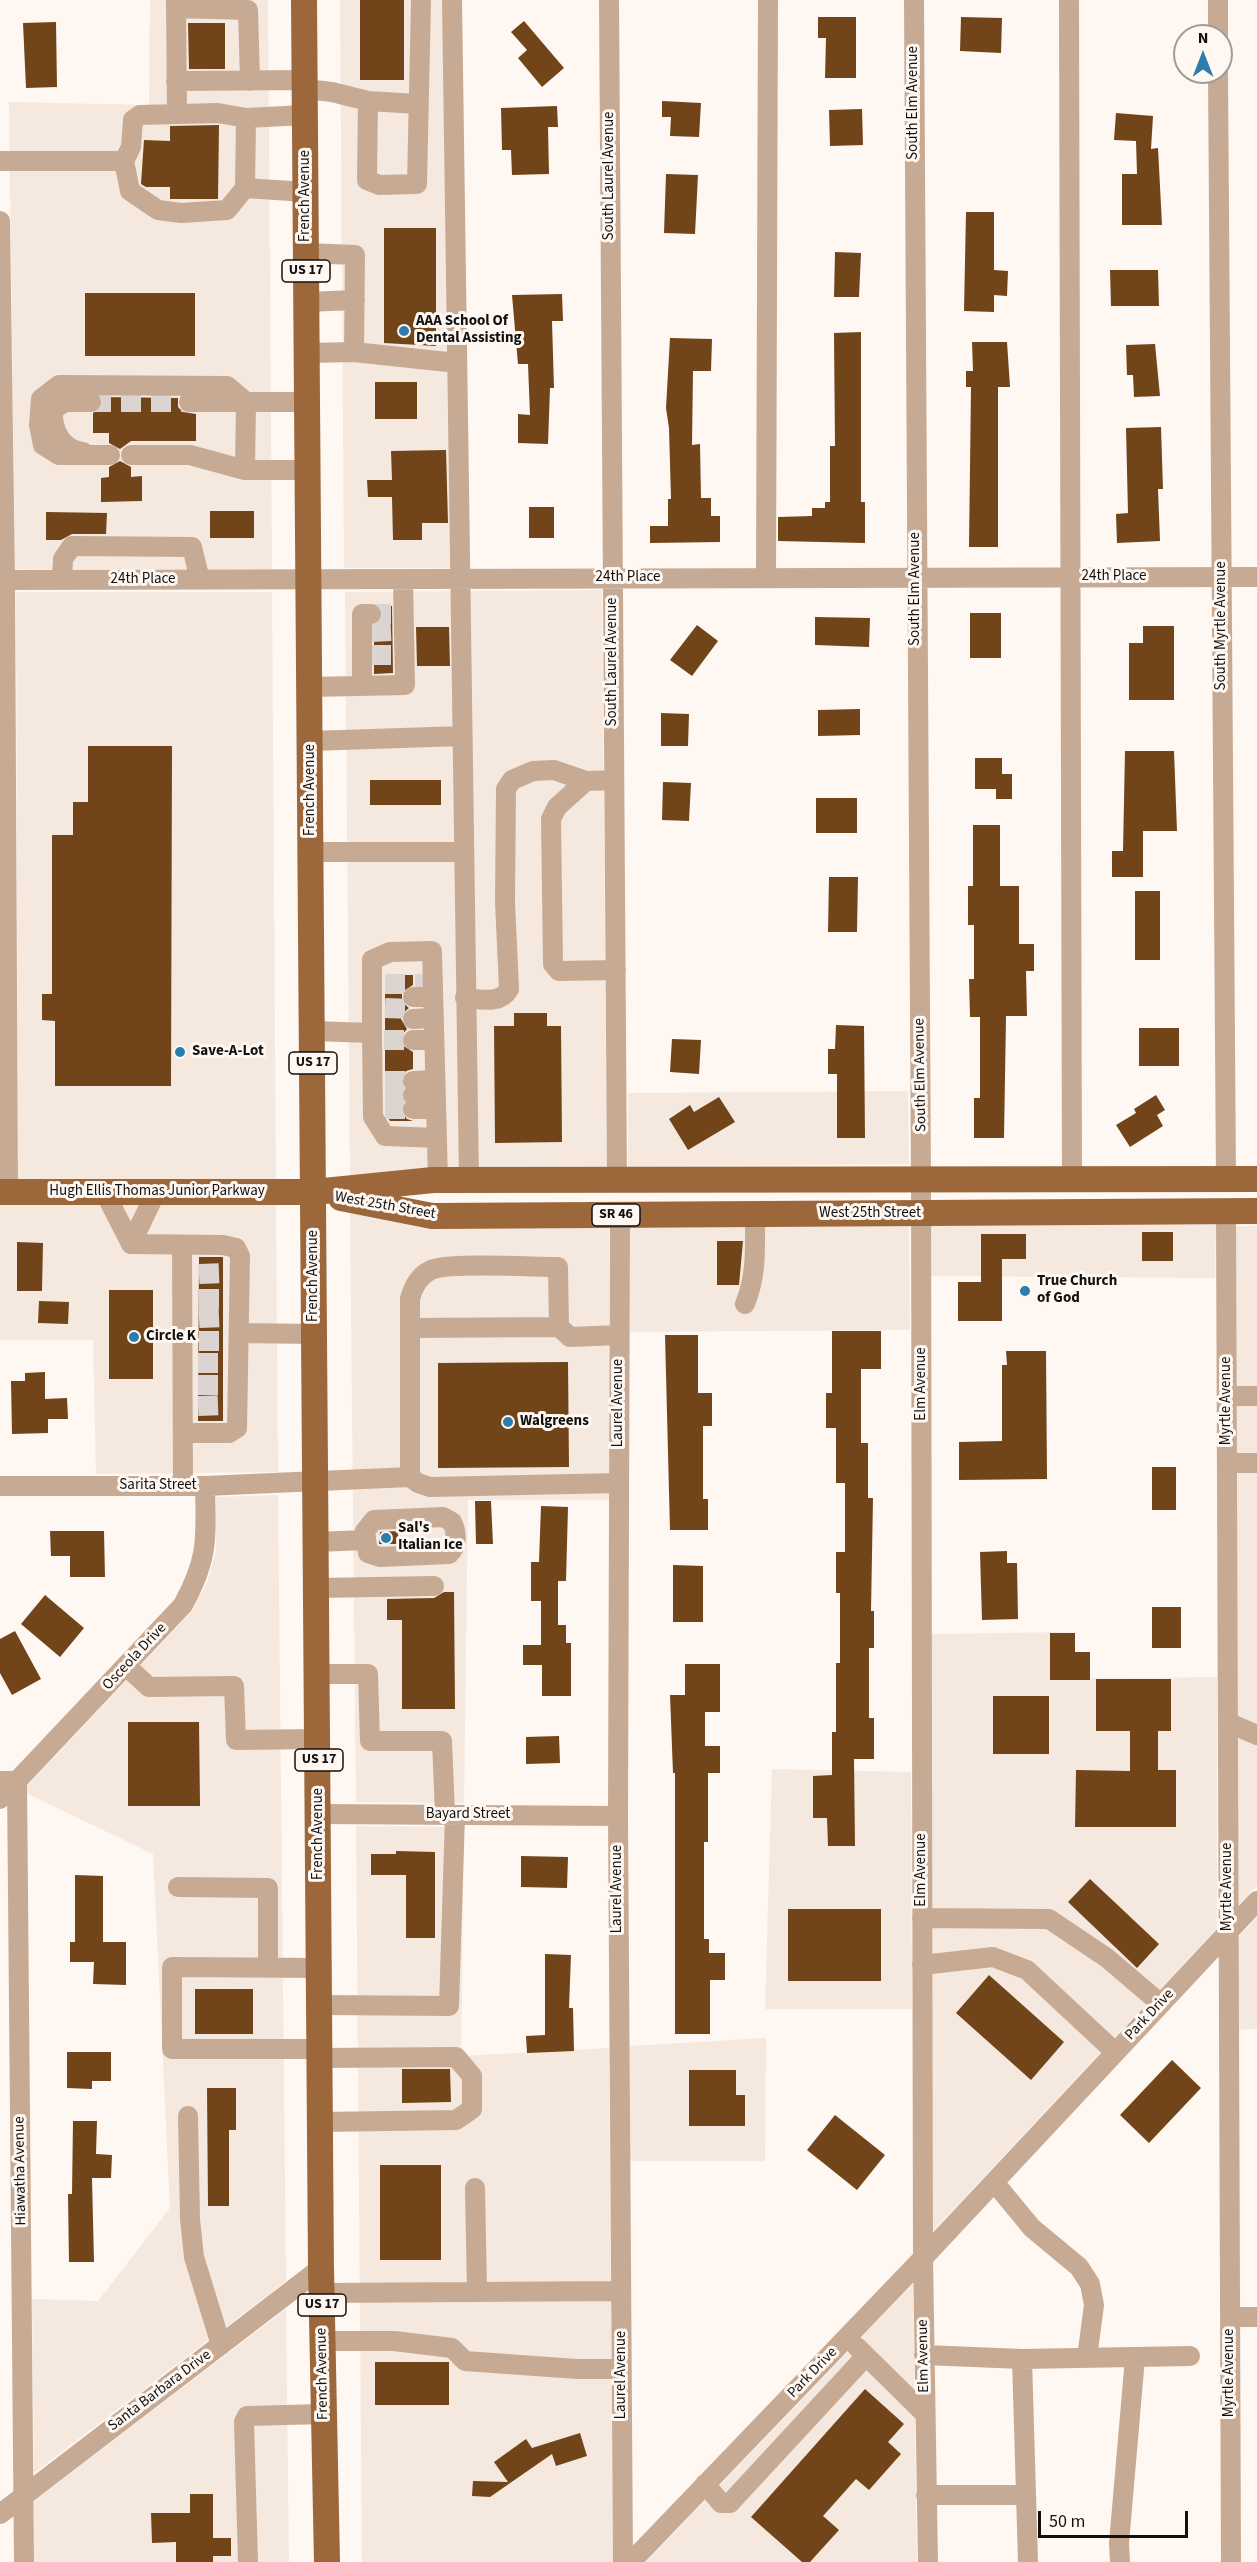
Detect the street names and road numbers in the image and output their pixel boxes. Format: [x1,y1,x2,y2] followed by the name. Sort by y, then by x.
[905,46,923,160] street label: South Elm Avenue
[601,111,619,241] street label: South Laurel Avenue
[297,150,315,242] street label: French Avenue
[282,260,330,282] road number: US 17
[907,532,925,646] street label: South Elm Avenue
[1213,561,1231,691] street label: South Myrtle Avenue
[1082,568,1146,586] street label: 24th Place
[596,569,660,587] street label: 24th Place
[111,571,175,589] street label: 24th Place
[604,597,622,727] street label: South Laurel Avenue
[302,744,320,836] street label: French Avenue
[911,1018,931,1132] street label: South Elm Avenue
[289,1052,337,1074] road number: US 17
[49,1183,265,1201] street label: Hugh Ellis Thomas Junior Parkway
[333,1188,437,1224] street label: West 25th Street
[592,1204,640,1226] road number: SR 46
[819,1205,921,1223] street label: West 25th Street
[305,1230,323,1322] street label: French Avenue
[913,1347,931,1421] street label: Elm Avenue
[1218,1357,1236,1445] street label: Myrtle Avenue
[610,1359,628,1447] street label: Laurel Avenue
[119,1477,197,1495] street label: Sarita Street
[99,1620,171,1694] street label: Osceola Drive
[295,1749,343,1771] road number: US 17
[310,1788,328,1880] street label: French Avenue
[426,1806,510,1824] street label: Bayard Street
[913,1833,931,1907] street label: Elm Avenue
[1219,1843,1237,1931] street label: Myrtle Avenue
[609,1845,627,1933] street label: Laurel Avenue
[1122,1986,1178,2044] street label: Park Drive
[11,2116,31,2226] street label: Hiawatha Avenue
[298,2294,346,2316] road number: US 17
[914,2319,934,2393] street label: Elm Avenue
[313,2328,333,2420] street label: French Avenue
[1221,2329,1239,2417] street label: Myrtle Avenue
[613,2331,631,2419] street label: Laurel Avenue
[784,2344,842,2402] street label: Park Drive
[105,2346,215,2436] street label: Santa Barbara Drive

